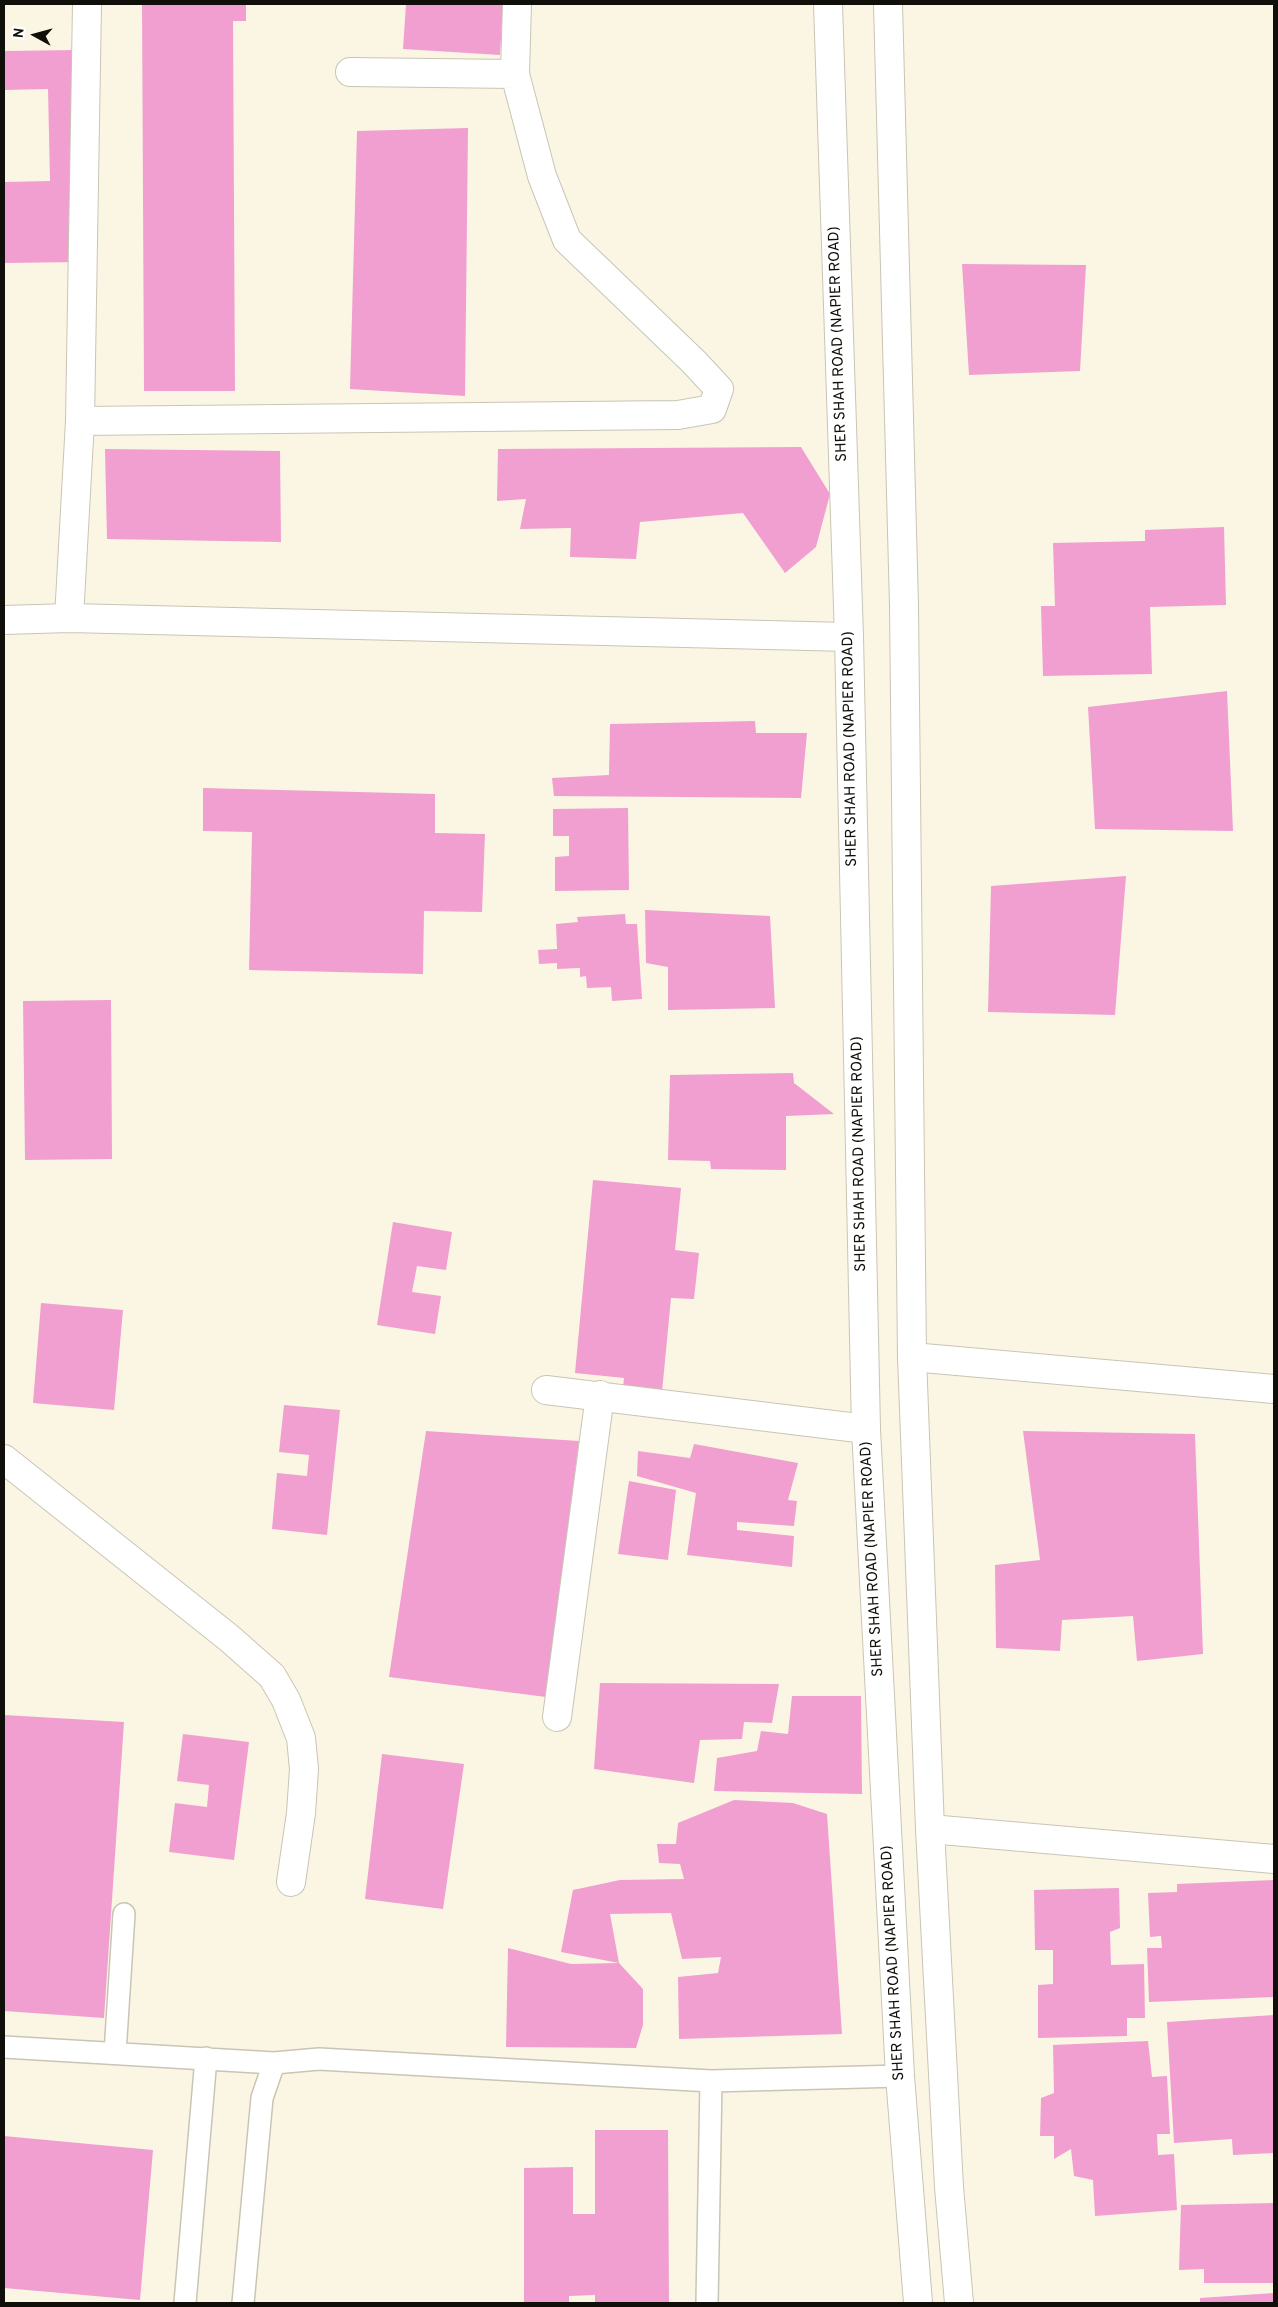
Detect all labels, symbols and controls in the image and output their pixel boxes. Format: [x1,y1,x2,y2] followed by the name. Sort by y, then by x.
[10,10,60,60] north arrow
[11,27,29,39] text: N
[826,226,852,462] street label: SHER SHAH ROAD (NAPIER ROAD)
[840,631,862,867] street label: SHER SHAH ROAD (NAPIER ROAD)
[849,1036,871,1272] street label: SHER SHAH ROAD (NAPIER ROAD)
[858,1441,888,1677] street label: SHER SHAH ROAD (NAPIER ROAD)
[879,1845,909,2081] street label: SHER SHAH ROAD (NAPIER ROAD)

